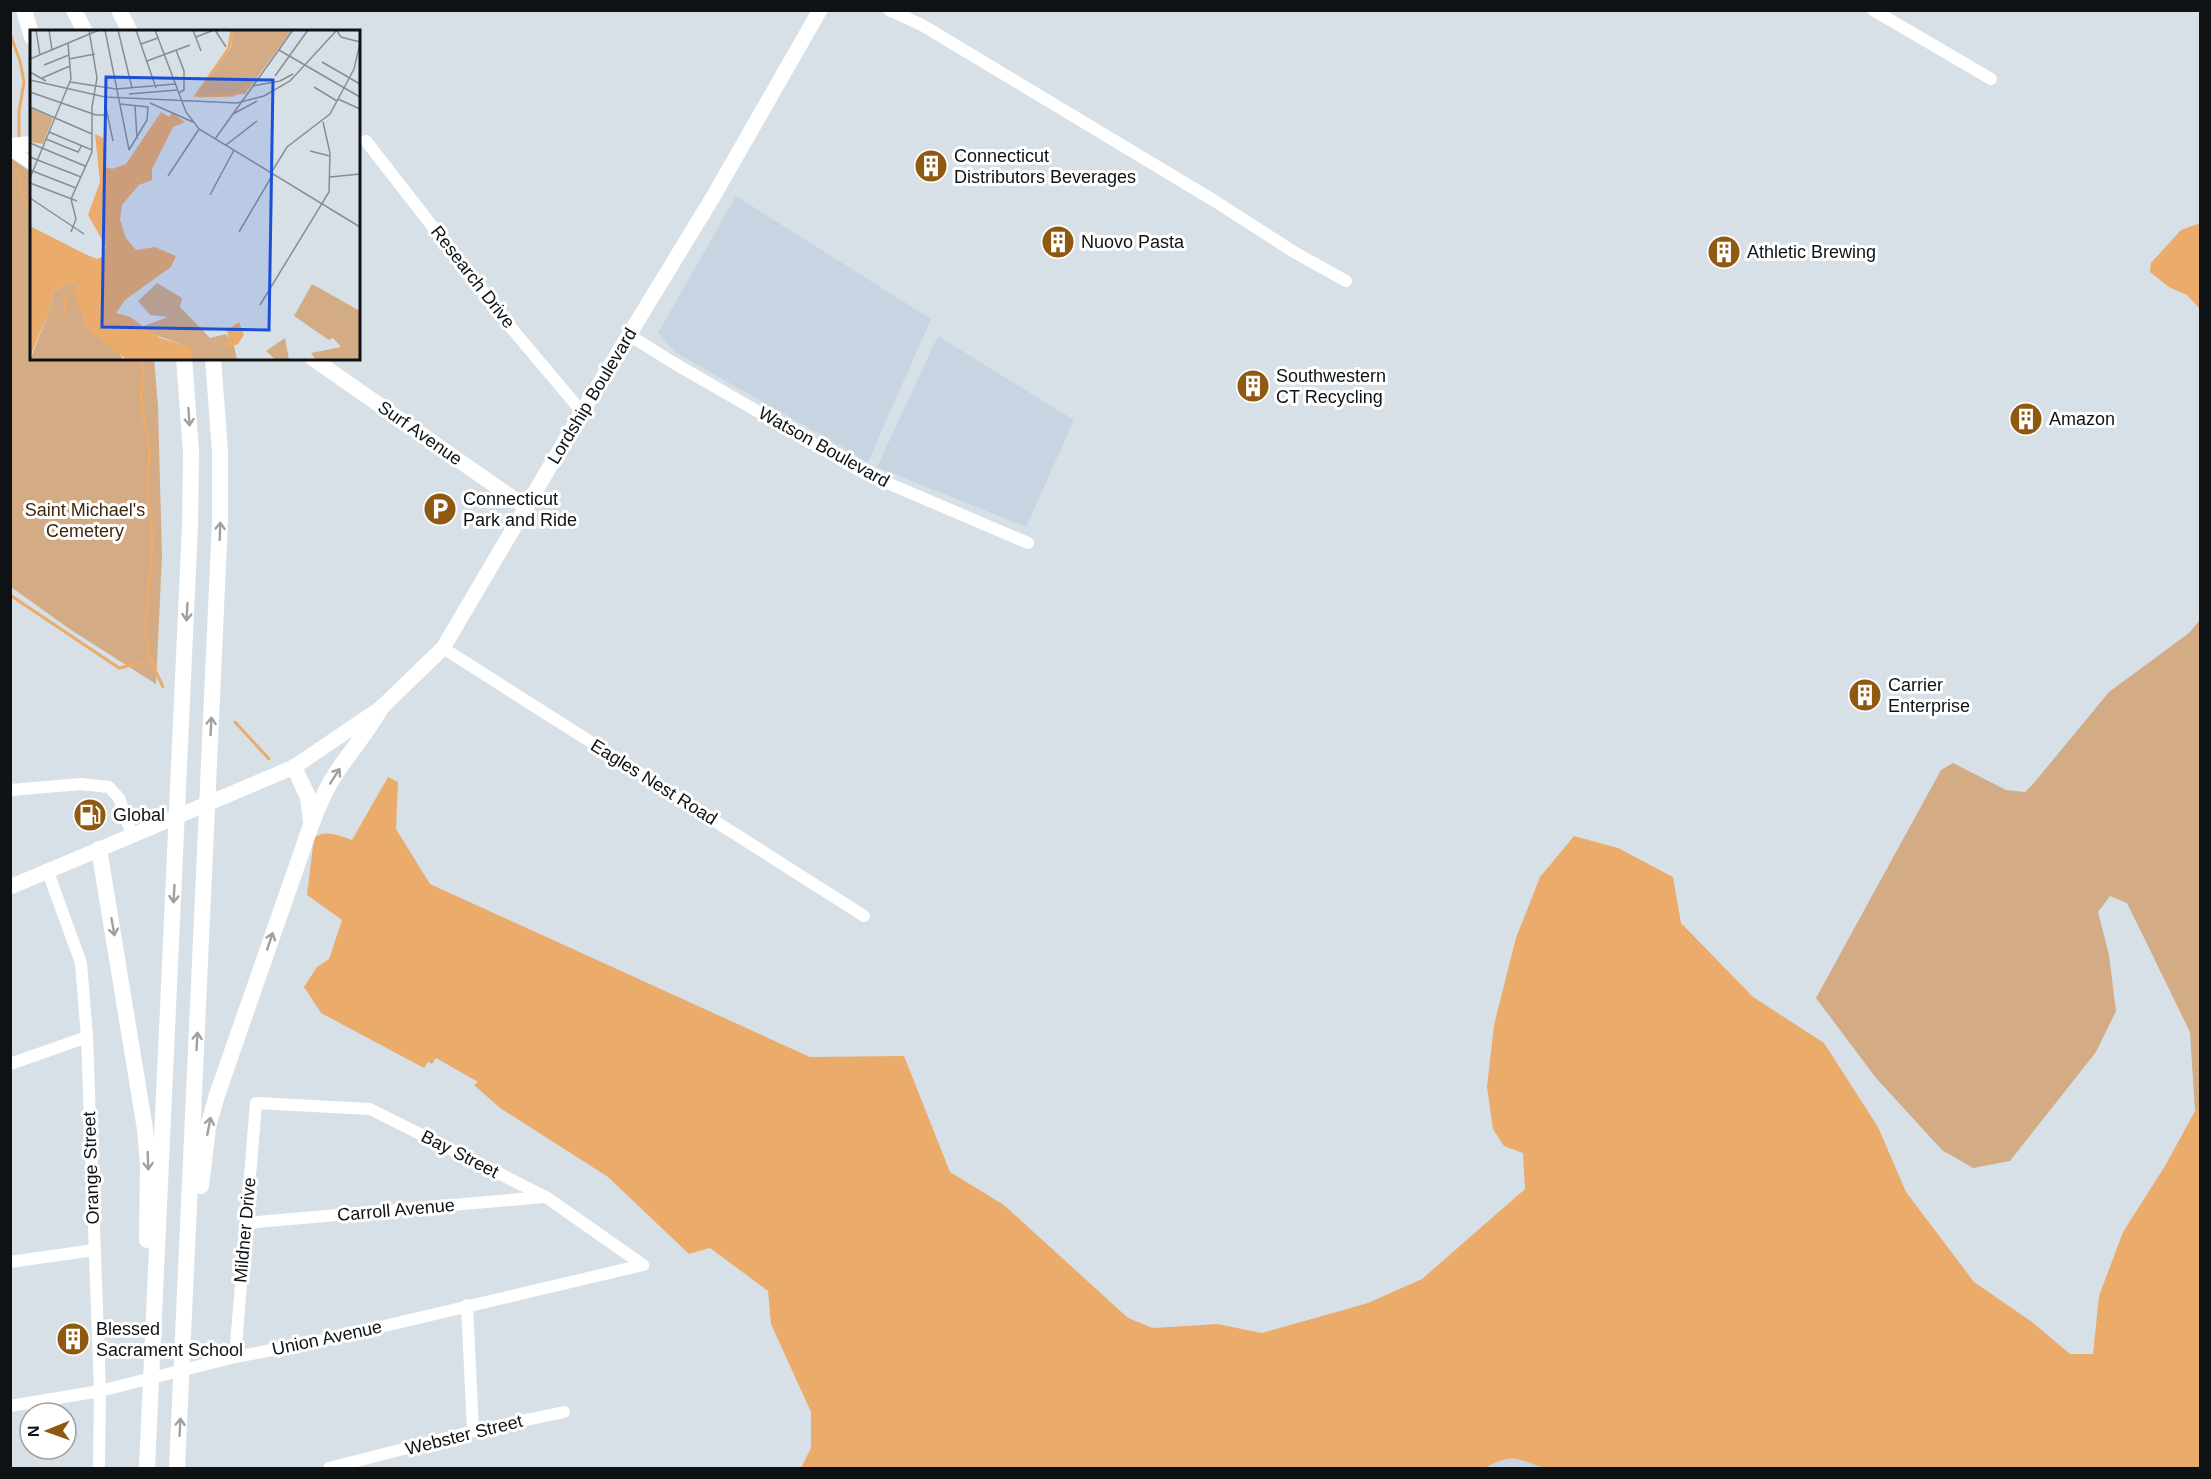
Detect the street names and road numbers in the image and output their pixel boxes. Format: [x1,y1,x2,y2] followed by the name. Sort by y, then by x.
[427,222,519,332] street label: Research Drive
[543,324,641,468] street label: Lordship Boulevard
[374,397,466,469] street label: Surf Avenue
[755,403,893,491] street label: Watson Boulevard
[587,735,721,829] street label: Eagles Nest Road
[79,1111,103,1225] street label: Orange Street
[418,1126,502,1182] street label: Bay Street
[230,1176,260,1284] street label: Mildner Drive
[336,1195,456,1225] street label: Carroll Avenue
[270,1317,384,1359] street label: Union Avenue
[403,1411,525,1459] street label: Webster Street

